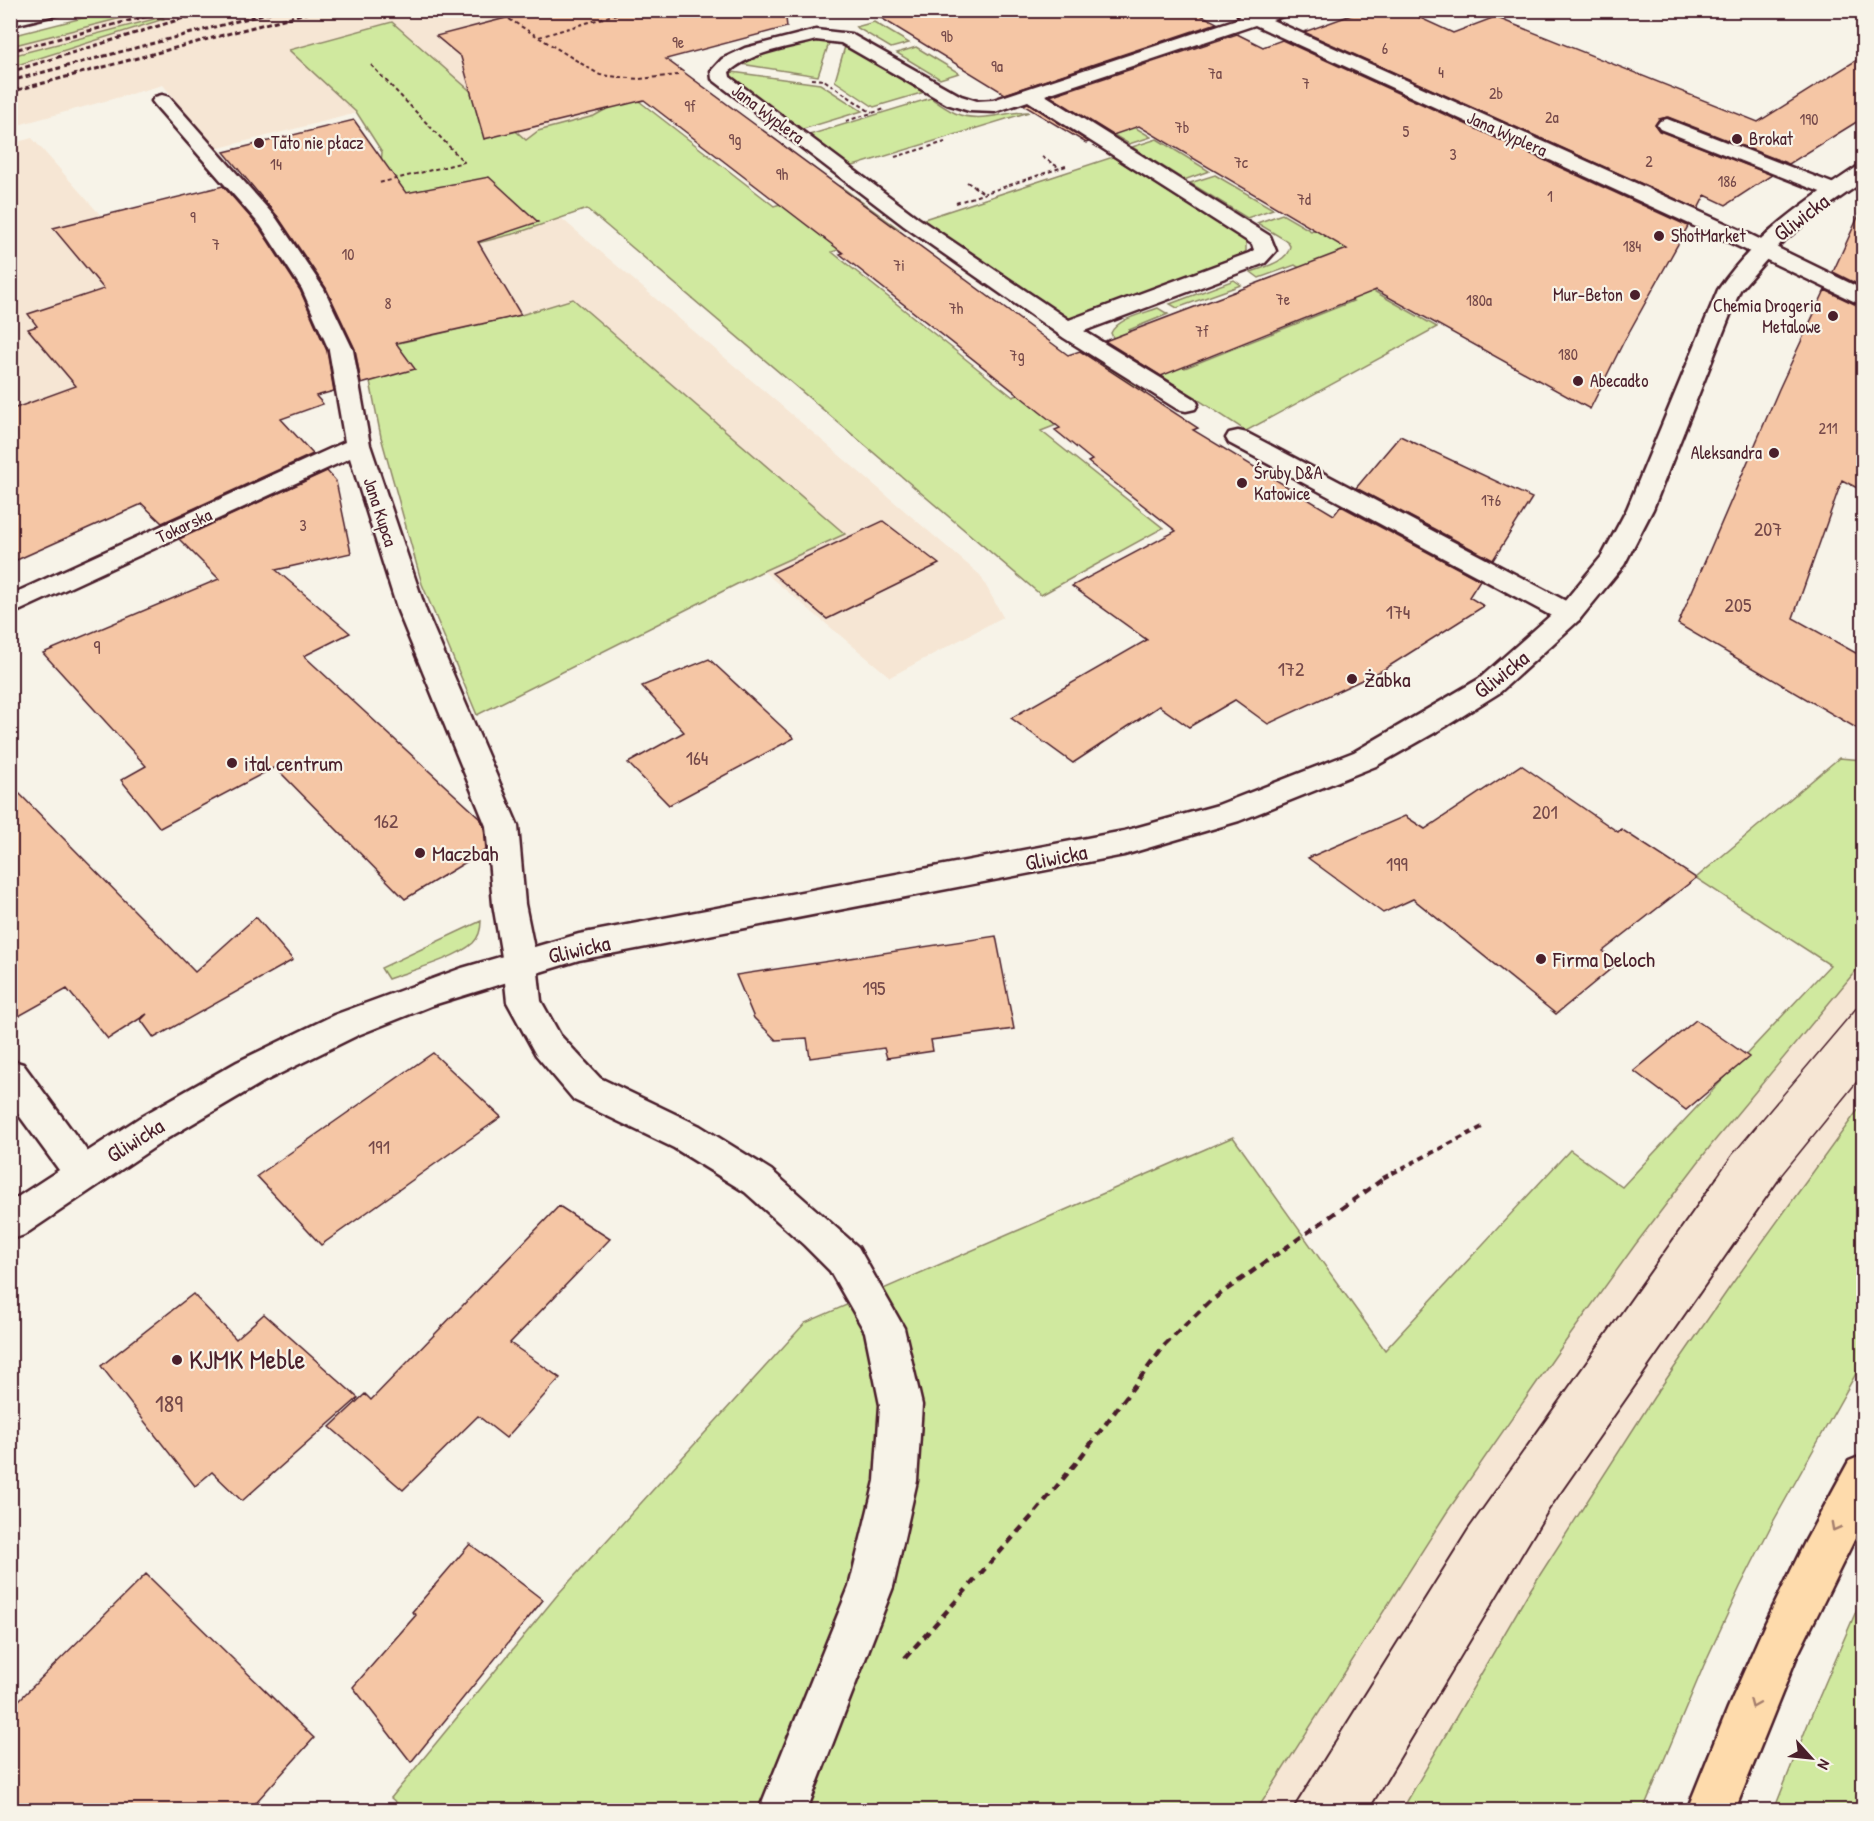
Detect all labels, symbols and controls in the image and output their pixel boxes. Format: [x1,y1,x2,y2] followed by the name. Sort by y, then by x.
[941,25,953,47] house number: 9b
[672,31,685,53] house number: 9e
[1382,37,1388,59] house number: 6
[991,55,1003,77] house number: 9a
[1438,61,1444,83] house number: 4
[1208,62,1222,84] house number: 7a
[1302,72,1310,94] house number: 7
[727,78,810,149] street label: Jana Wyplera
[1489,82,1503,104] house number: 2b
[684,95,696,117] house number: 9f
[1463,105,1551,162] street label: Jana Wyplera
[1545,106,1559,128] house number: 2a
[1800,108,1818,130] house number: 190
[1175,116,1189,138] house number: 7b
[1403,120,1410,142] house number: 5
[1749,126,1794,151] place label: Brokat
[729,128,742,150] house number: 9g
[271,130,364,155] place label: Tato nie płacz
[1730,132,1744,146] marker: Brokat
[252,136,266,150] marker: Tato nie płacz
[1449,143,1457,165] house number: 3
[1645,150,1653,172] house number: 2
[1234,151,1249,173] house number: 7c
[270,153,282,175] house number: 14
[776,163,789,185] house number: 9h
[1717,170,1737,192] house number: 186
[1547,185,1553,207] house number: 1
[1767,186,1835,248] street label: Gliwicka
[1297,188,1311,210] house number: 7d
[190,206,196,228] house number: 9
[1671,223,1747,248] place label: ShotMarket
[1652,229,1666,243] marker: ShotMarket
[212,233,220,255] house number: 7
[1623,235,1641,257] house number: 184
[342,243,354,265] house number: 10
[893,254,905,276] house number: 7i
[1553,282,1623,307] place label: Mur-Beton
[1276,288,1291,310] house number: 7e
[1628,288,1642,302] marker: Mur-Beton
[1466,289,1492,311] house number: 180a
[385,292,392,314] house number: 8
[1713,293,1821,339] place label: Chemia Drogeria Metalowe
[949,297,964,319] house number: 7h
[1826,309,1840,323] marker: Chemia Drogeria Metalowe
[1195,320,1209,342] house number: 7f
[1558,343,1578,365] house number: 180
[1009,344,1025,366] house number: 7g
[1590,368,1649,393] place label: Abecadło
[1571,374,1585,388] marker: Abecadło
[1818,417,1838,439] house number: 211
[1691,440,1762,465] place label: Aleksandra
[1767,446,1781,460] marker: Aleksandra
[1254,460,1323,506] place label: Śruby D&A Katowice
[358,474,403,550] street label: Jana Kupca
[1235,476,1249,490] marker: Śruby D&A Katowice
[1481,489,1501,511] house number: 176
[152,502,216,549] street label: Tokarska
[299,514,307,536] house number: 3
[1754,515,1782,542] house number: 207
[1725,591,1752,618] house number: 205
[1386,598,1410,625] house number: 174
[93,633,101,660] house number: 9
[1467,643,1535,705] street label: Gliwicka
[1278,655,1305,682] house number: 172
[1364,664,1411,694] place label: Żabka
[1345,672,1359,686] marker: Żabka
[686,744,708,771] house number: 164
[244,748,343,778] place label: ital centrum
[225,756,239,770] marker: ital centrum
[1532,798,1558,825] house number: 201
[374,807,399,834] house number: 162
[1022,836,1090,878] street label: Gliwicka
[432,838,499,868] place label: Maczbah
[413,846,427,860] marker: Maczbah
[1386,850,1408,877] house number: 199
[545,927,613,971] street label: Gliwicka
[1552,944,1655,974] place label: Firma Deloch
[1534,952,1548,966] marker: Firma Deloch
[862,974,886,1001] house number: 195
[100,1110,170,1169] street label: Gliwicka
[368,1133,390,1160] house number: 191
[189,1341,306,1377] place label: KJMK Meble
[170,1353,184,1367] marker: KJMK Meble
[155,1387,183,1419] house number: 189
[1831,1521,1842,1531] one-way arrow
[1749,1698,1761,1709] one-way arrow
[1781,1728,1841,1788] north arrow
[1812,1756,1836,1774] text: N

